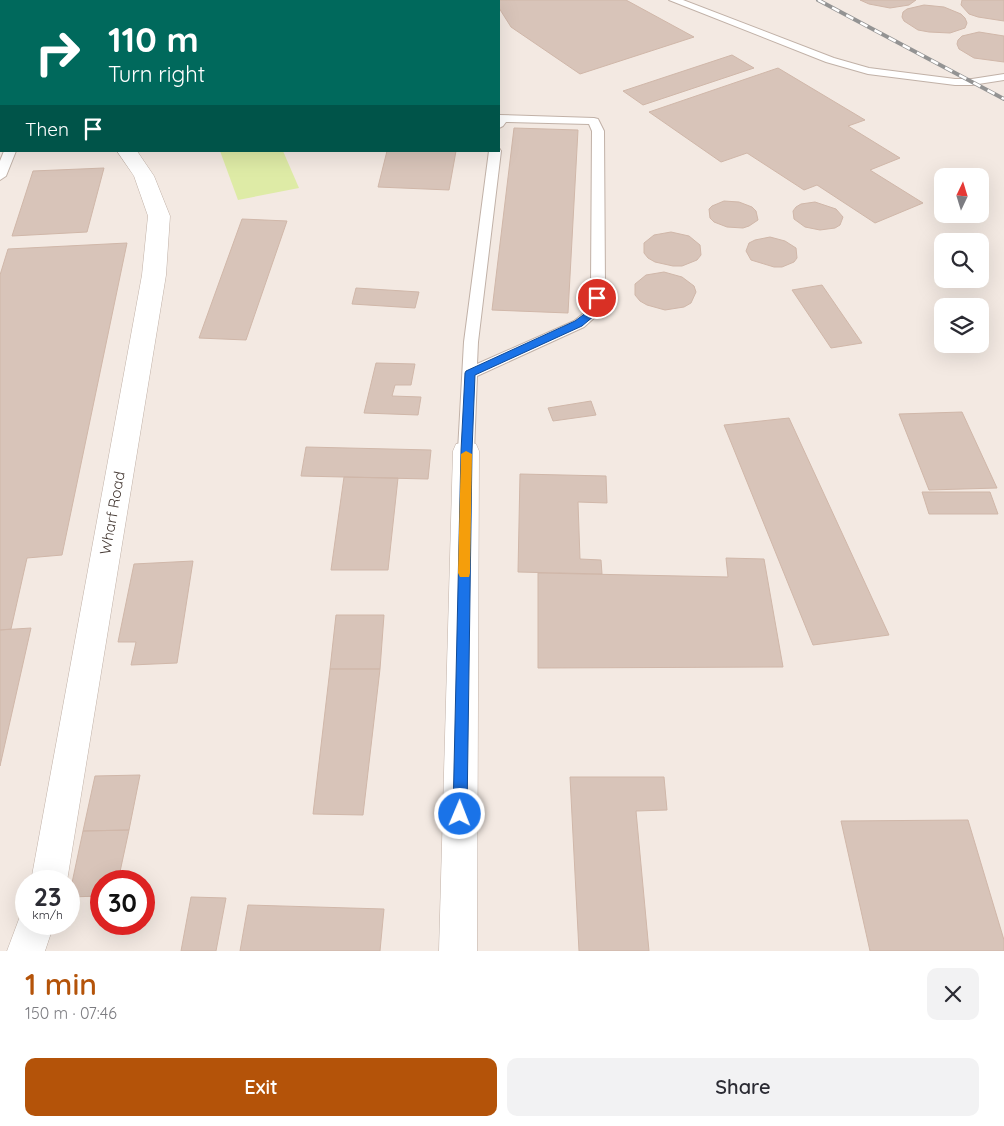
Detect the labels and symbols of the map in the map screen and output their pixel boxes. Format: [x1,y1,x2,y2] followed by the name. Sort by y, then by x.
[934,168,989,222] north arrow
[576,277,618,319] pin
[95,470,129,556] street label: Wharf Road
[433,787,485,839] position arrow
[90,870,155,935] speed limit sign: 30

